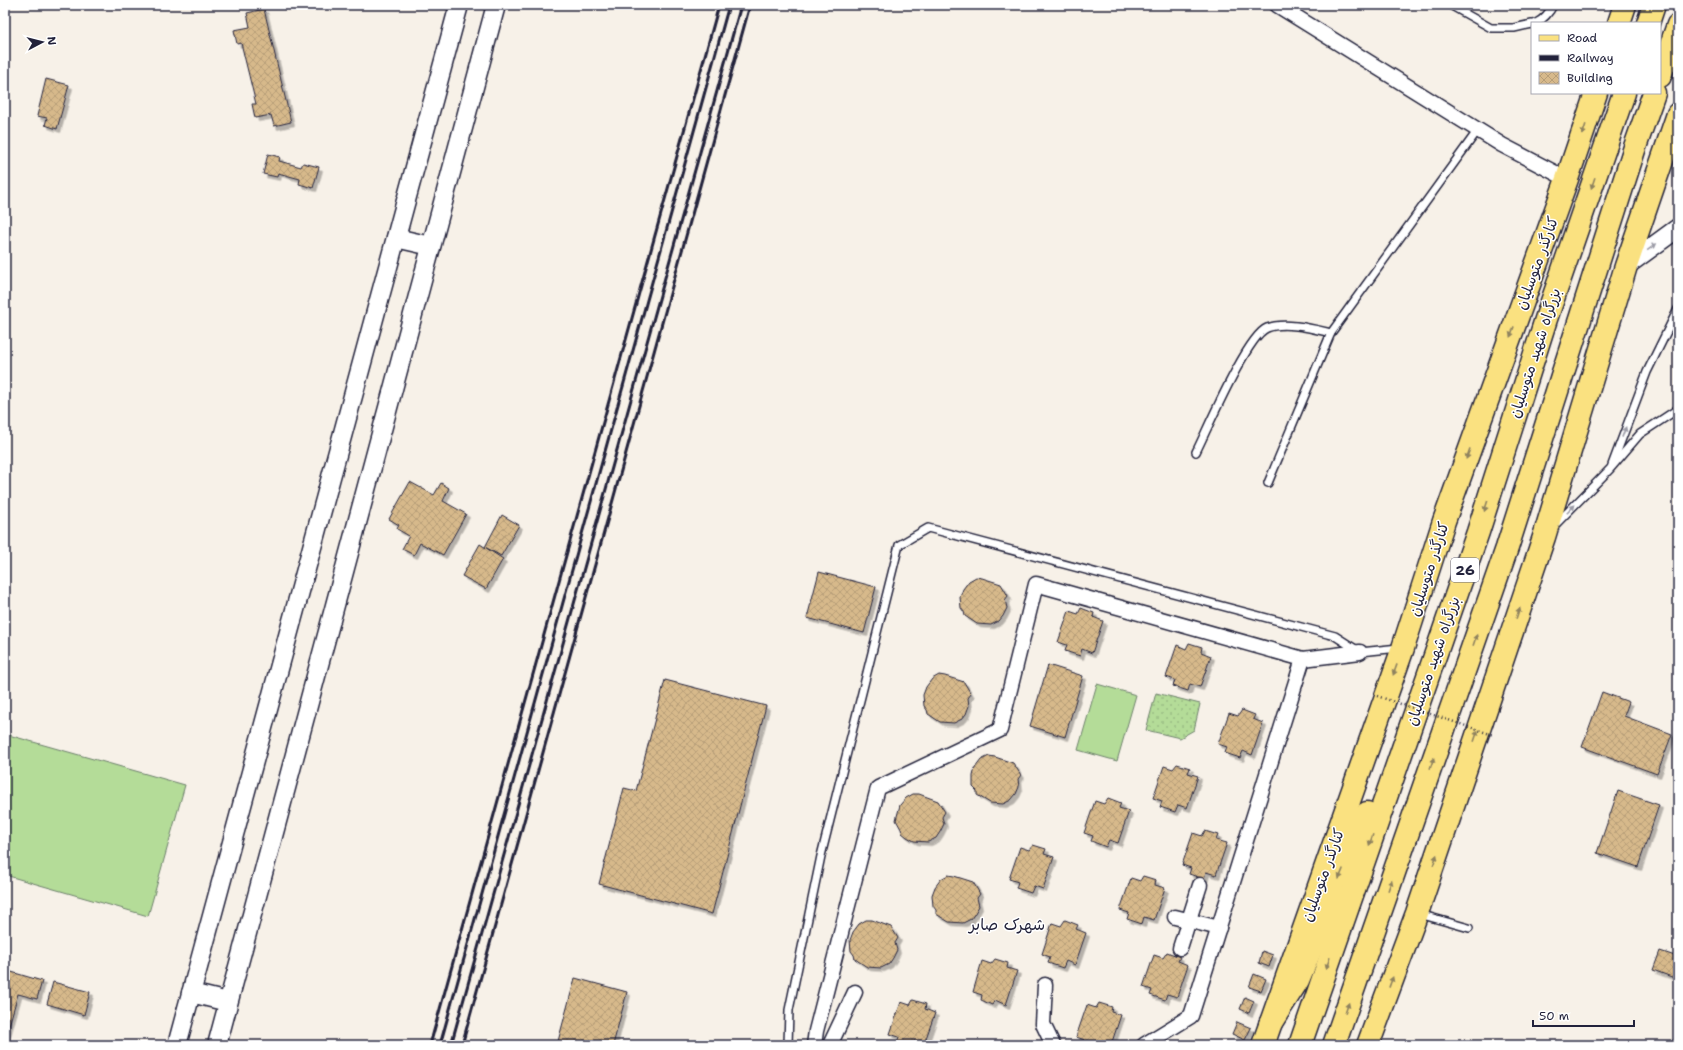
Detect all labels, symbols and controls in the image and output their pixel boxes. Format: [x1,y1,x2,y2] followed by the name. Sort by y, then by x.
[22,22,62,62] north arrow
[1531,22,1661,94] legend
[1567,30,1598,46] text: Road
[43,36,59,46] text: N
[1567,50,1614,66] text: Railway
[1567,70,1613,86] text: Building
[1580,124,1586,136] one-way arrow
[1589,177,1595,189] one-way arrow
[1511,214,1563,312] street label: کنارگذر متوسلیان
[1647,243,1658,252] one-way arrow
[1505,285,1565,421] street label: بزرگراه شهید متوسلیان
[1509,326,1515,338] one-way arrow
[1621,426,1627,438] one-way arrow
[1465,448,1471,460] one-way arrow
[1483,500,1489,512] one-way arrow
[1566,504,1576,514] one-way arrow
[1404,519,1454,619] street label: کنارگذر متوسلیان
[1451,558,1479,582] road number: 26
[1401,594,1465,728] street label: بزرگراه شهید متوسلیان
[1515,607,1521,619] one-way arrow
[1473,634,1479,646] one-way arrow
[1392,664,1398,676] one-way arrow
[1474,730,1480,742] one-way arrow
[1430,756,1436,768] one-way arrow
[1297,826,1349,924] street label: کنارگذر متوسلیان
[1368,835,1374,847] one-way arrow
[1432,853,1438,865] one-way arrow
[1338,868,1344,879] one-way arrow
[1387,879,1393,891] one-way arrow
[967,914,1045,935] district label: شهرک صابر
[1325,957,1331,969] one-way arrow
[1389,976,1395,988] one-way arrow
[1344,1002,1350,1014] one-way arrow
[1533,1002,1634,1028] scale bar
[1539,1008,1569,1024] text: 50 m

